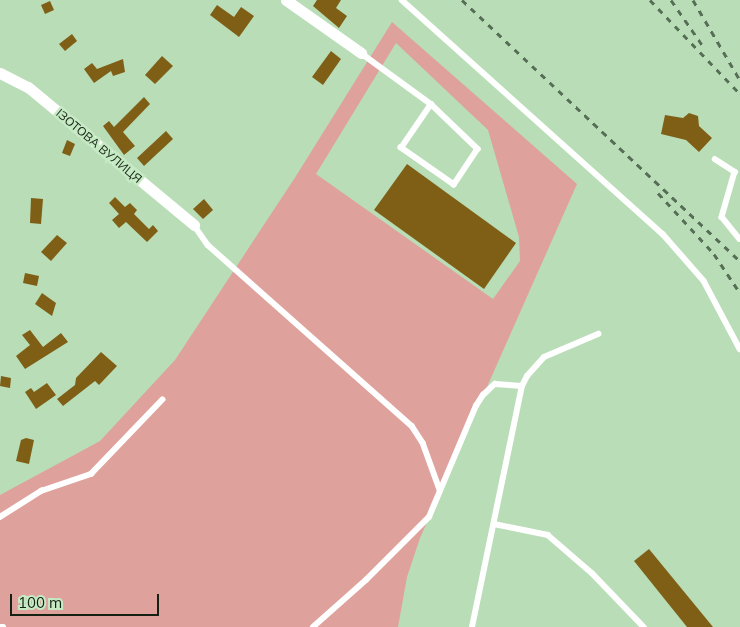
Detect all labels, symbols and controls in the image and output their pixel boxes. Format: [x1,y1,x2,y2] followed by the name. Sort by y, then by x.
[53,106,145,186] street label: ІЗОТОВА ВУЛИЦЯ
[12,584,161,616] scale bar
[18,593,62,612] text: 100 m

